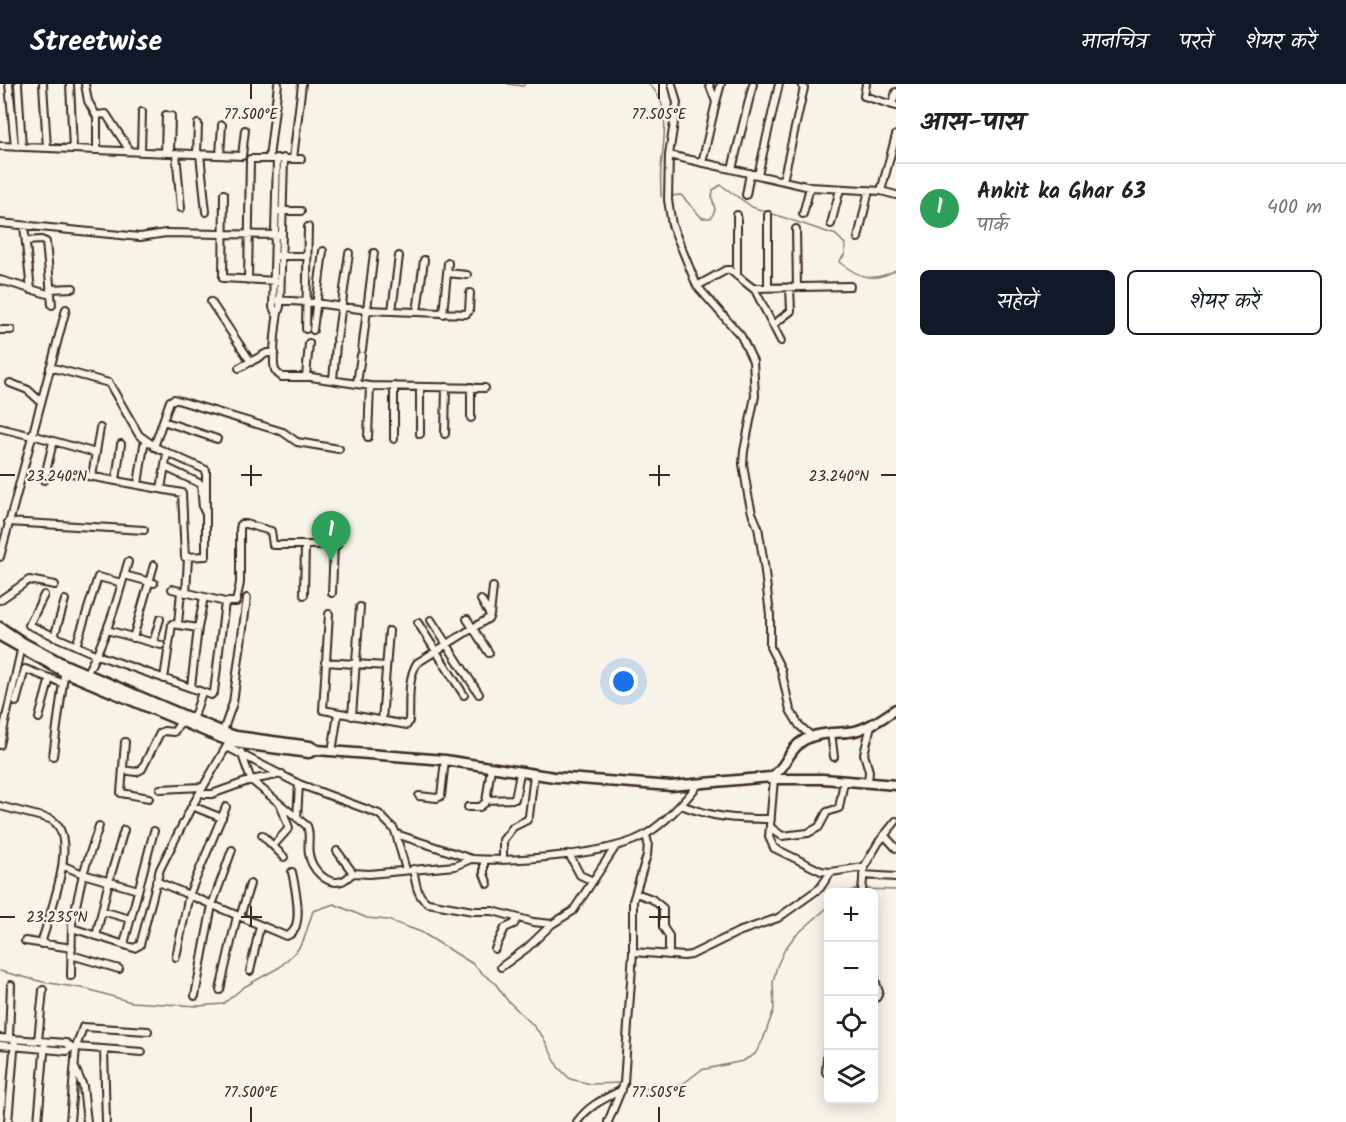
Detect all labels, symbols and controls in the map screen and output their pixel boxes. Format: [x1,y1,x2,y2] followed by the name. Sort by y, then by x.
[30,20,162,65] text: Streetwise
[1082,26,1147,59] text: मानचित्र
[1180,26,1212,59] text: परतें
[1245,26,1316,59] text: शेयर करें
[920,102,1024,144] text: आस-पास
[224,103,279,127] text: 77.500°E
[632,103,688,127] text: 77.505°E
[977,175,1146,210] text: Ankit ka Ghar 63
[936,192,943,224] text: 1
[1267,192,1322,224] text: 400 m
[977,210,1009,242] text: पार्क
[920,270,1115,335] button: सहेजें
[1127,270,1322,335] button: शेयर करें
[27,465,87,489] text: 23.240°N
[809,465,869,489] text: 23.240°N
[312,512,350,561] pin: 1
[609,667,638,696] your location
[824,888,878,1104] map controls
[824,888,878,942] button: +
[26,906,88,930] text: 23.235°N
[824,942,878,996] button: −
[824,996,878,1050] button: locate
[824,1050,878,1104] button: layers
[224,1081,279,1105] text: 77.500°E
[632,1081,688,1105] text: 77.505°E

